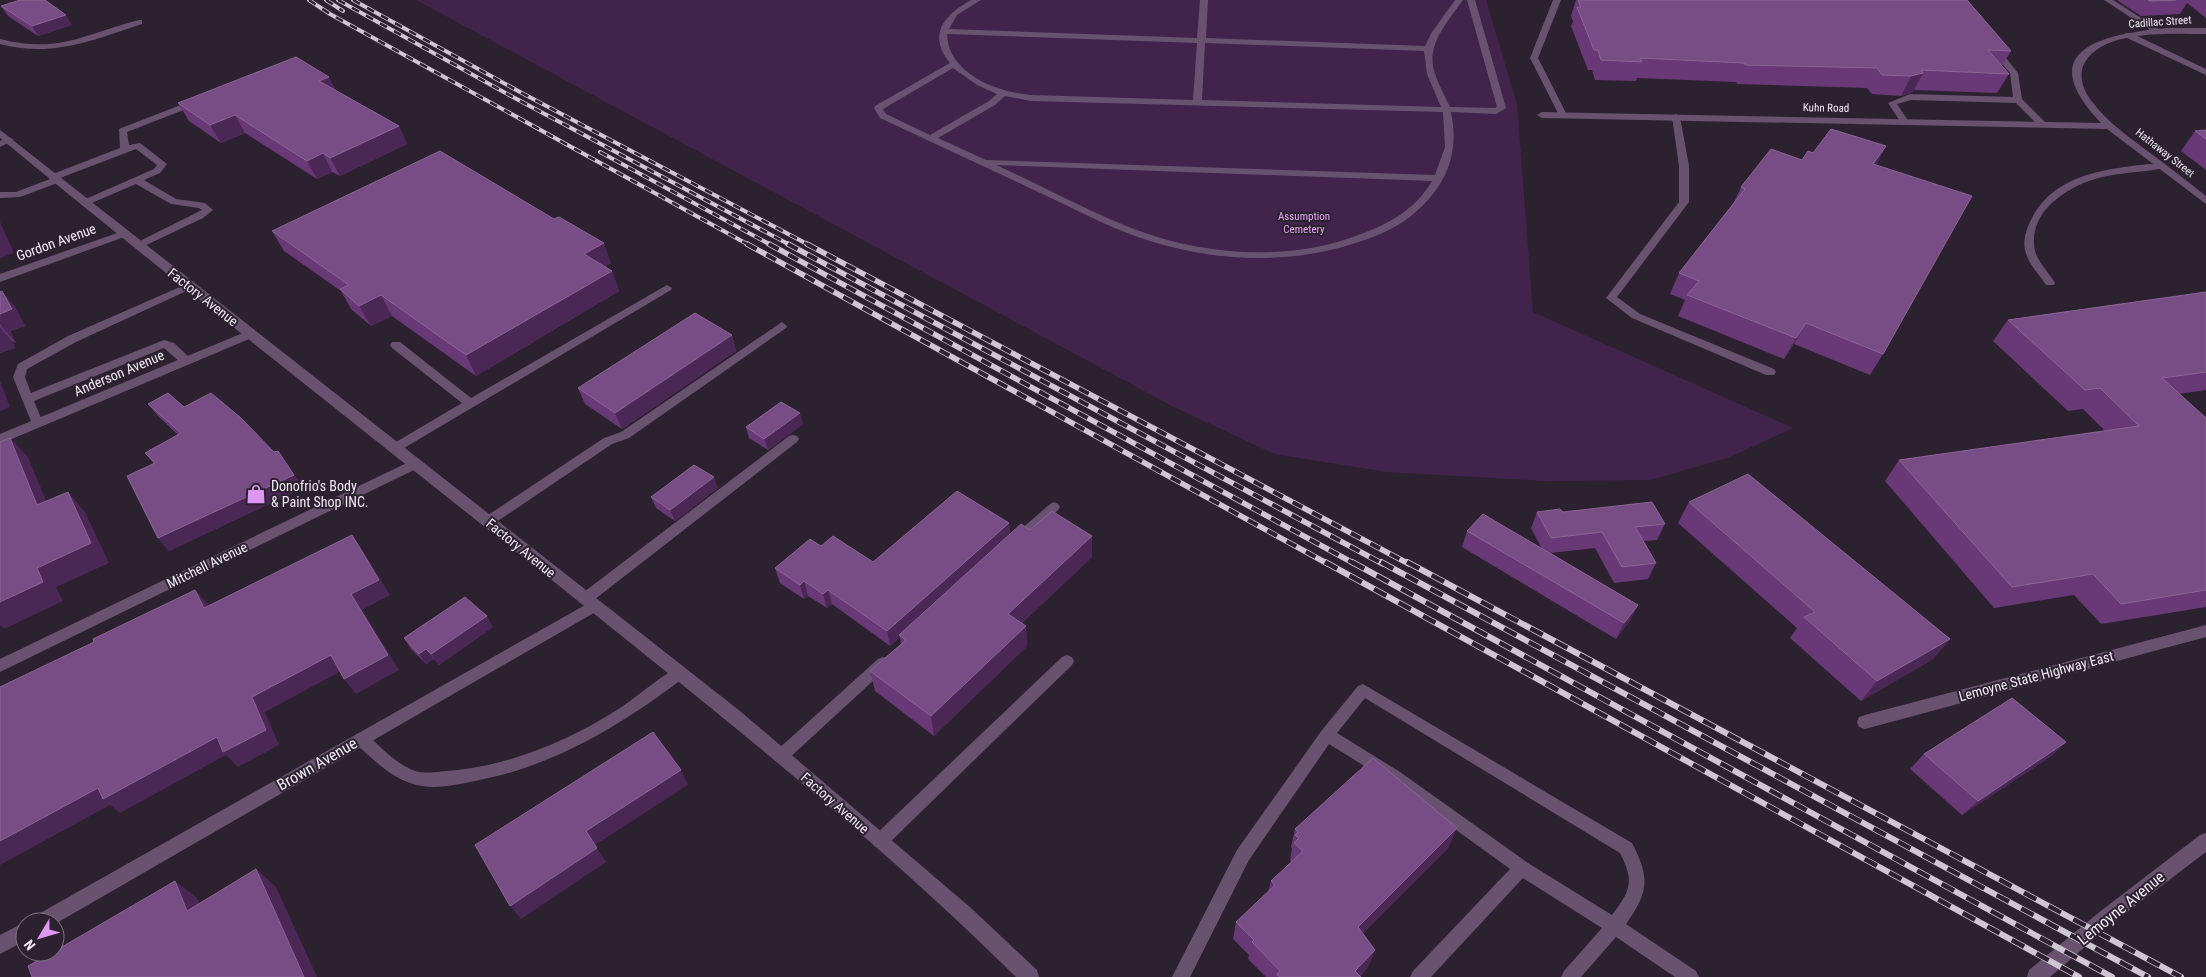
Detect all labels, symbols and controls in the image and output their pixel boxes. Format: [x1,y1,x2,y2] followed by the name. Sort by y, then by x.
[2128,13,2192,31] street label: Cadillac Street
[1803,101,1849,115] street label: Kuhn Road
[2133,126,2197,180] street label: Hathaway Street
[1278,210,1330,236] park label: Assumption Cemetery
[14,220,98,264] street label: Gordon Avenue
[165,265,242,330] street label: Factory Avenue
[72,347,167,399] street label: Anderson Avenue
[271,478,369,510] place label: Donofrio's Body & Paint Shop INC.
[245,483,267,505] shop icon: Donofrio's Body & Paint Shop INC.
[483,515,559,581] street label: Factory Avenue
[164,538,250,591] street label: Mitchell Avenue
[1957,648,2115,704] street label: Lemoyne State Highway East
[274,733,360,795] street label: Brown Avenue
[798,769,872,837] street label: Factory Avenue
[2074,867,2168,949] street label: Lemoyne Avenue
[15,912,65,962] north arrow
[21,937,39,953] text: N

